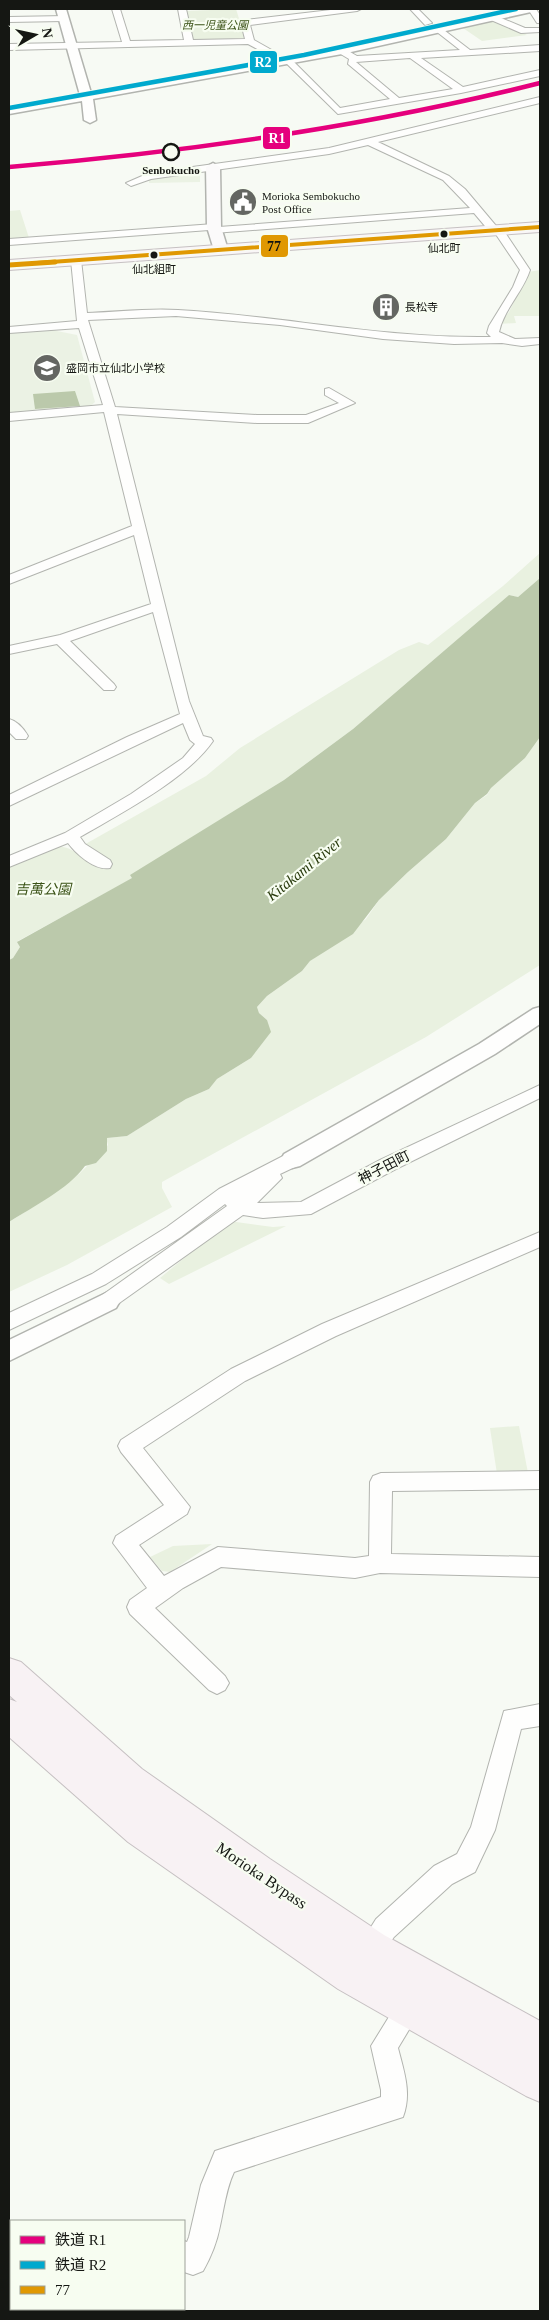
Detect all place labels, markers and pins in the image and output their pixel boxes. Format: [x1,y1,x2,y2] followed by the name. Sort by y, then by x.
[162,143,180,161] marker: Senbokucho
[142,164,200,176] place label: Senbokucho
[228,187,258,217] public building icon: Morioka Sembokucho Post Office
[262,190,361,215] place label: Morioka Sembokucho Post Office
[439,229,449,239] marker: 仙北町
[428,242,461,254] place label: 仙北町
[149,250,159,260] marker: 仙北組町
[132,263,176,275] place label: 仙北組町
[371,292,401,322] building icon: 長松寺
[405,301,438,313] place label: 長松寺
[32,353,62,383] school or university icon: 盛岡市立仙北小学校
[66,362,165,374] place label: 盛岡市立仙北小学校

